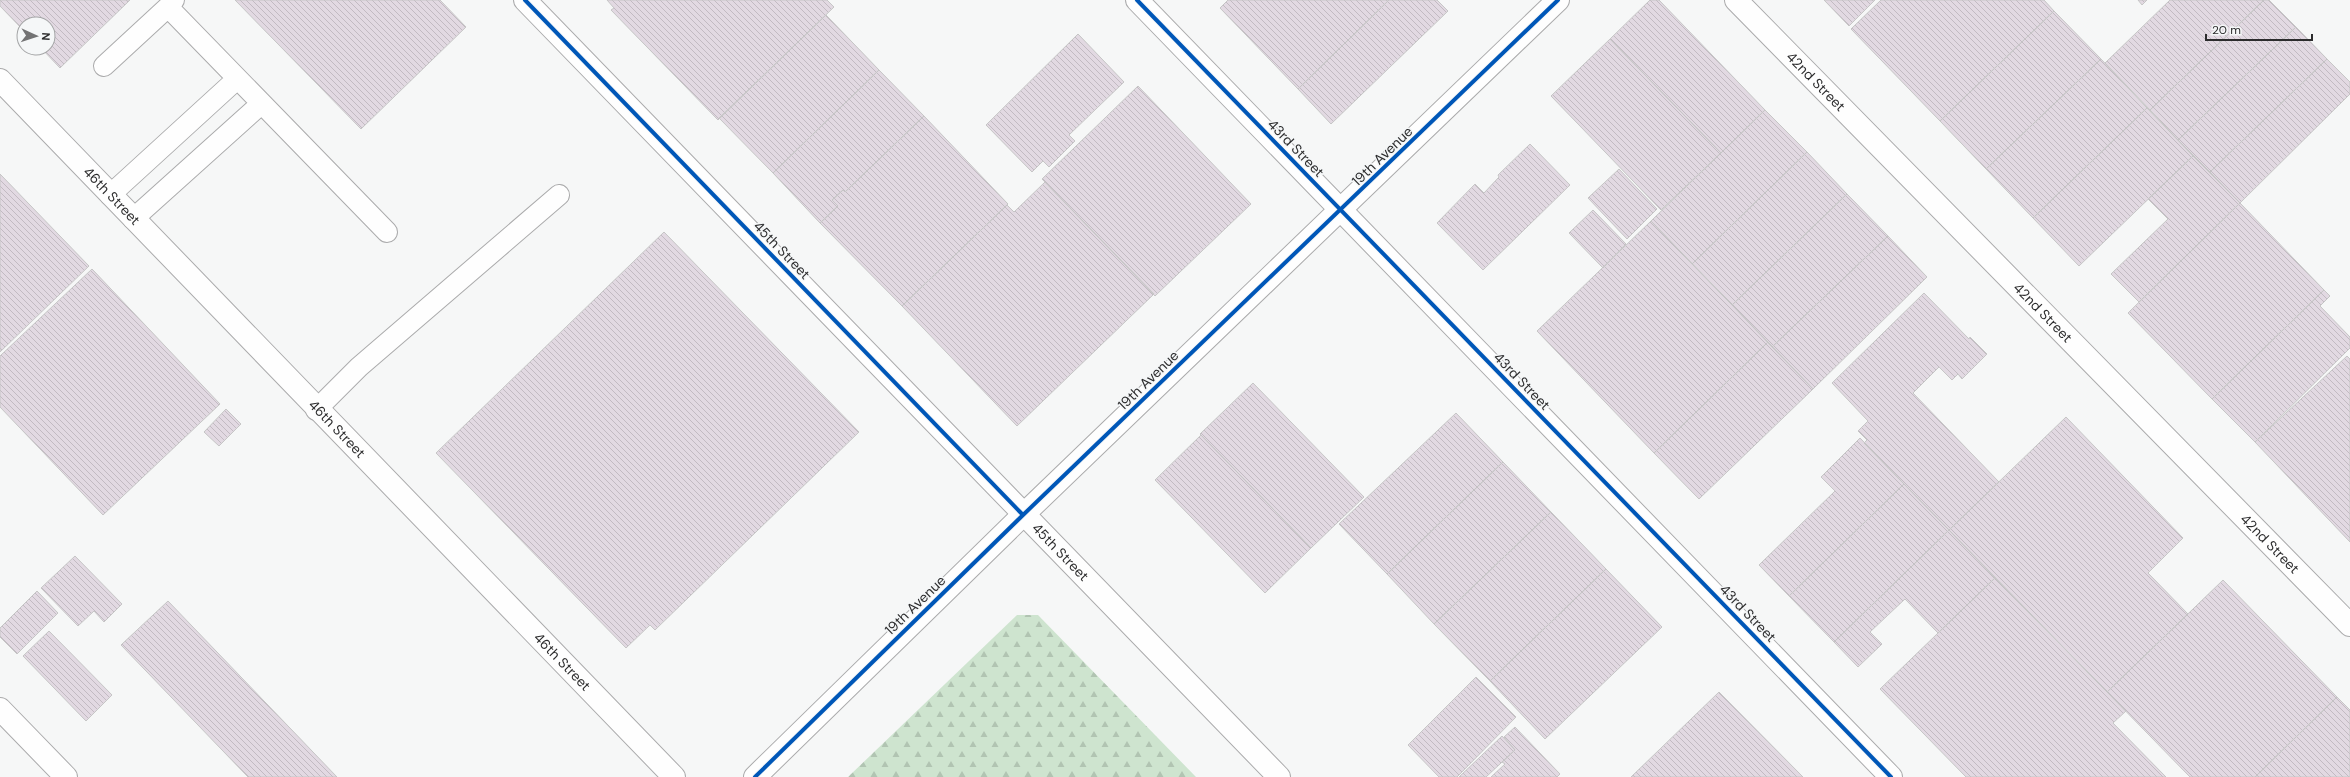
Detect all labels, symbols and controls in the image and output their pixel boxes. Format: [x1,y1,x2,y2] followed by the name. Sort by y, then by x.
[16,16,56,56] north arrow
[2206,16,2312,42] scale bar
[2212,22,2241,38] text: 20 m
[39,32,53,41] text: N
[1783,48,1849,115] street label: 42nd Street
[1264,115,1328,181] street label: 43rd Street
[1348,122,1416,190] street label: 19th Avenue
[80,163,144,229] street label: 46th Street
[750,217,814,283] street label: 45th Street
[2010,279,2076,346] street label: 42nd Street
[1114,346,1182,414] street label: 19th Avenue
[1490,348,1554,414] street label: 43rd Street
[305,396,369,462] street label: 46th Street
[2237,510,2303,577] street label: 42nd Street
[1028,519,1093,585] street label: 45th Street
[881,571,949,639] street label: 19th Avenue
[1716,580,1780,646] street label: 43rd Street
[530,629,595,695] street label: 46th Street

